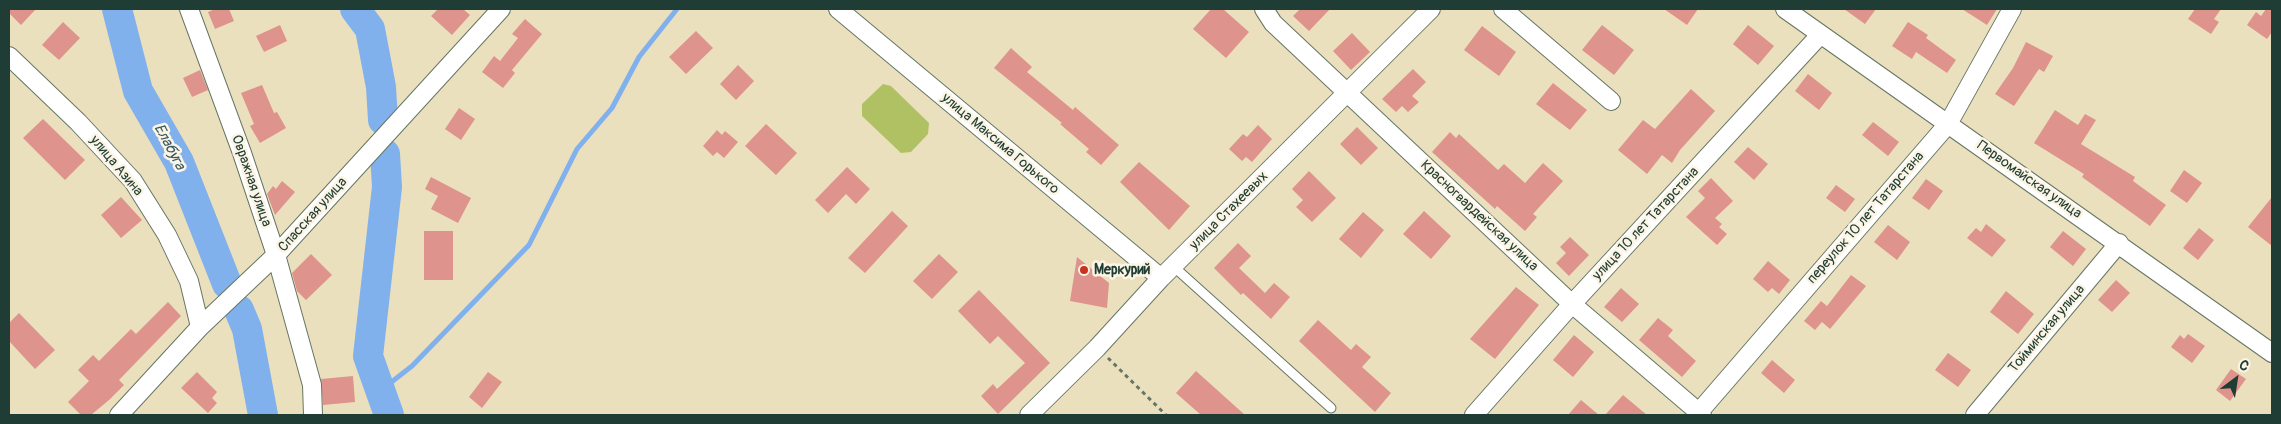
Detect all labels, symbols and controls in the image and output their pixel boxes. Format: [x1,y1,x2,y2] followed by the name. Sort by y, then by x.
[938,90,1062,198] street label: улица Максима Горького
[149,121,189,173] water label: Елабуга
[86,132,146,200] street label: улица Азина
[227,133,275,229] street label: Овражная улица
[1973,138,2085,222] street label: Первомайская улица
[1804,149,1928,287] street label: переулок 10 лет Татарстана
[1417,157,1541,275] street label: Красногвардейская улица
[1589,164,1703,284] street label: улица 10 лет Татарстана
[1186,168,1272,254] street label: улица Стахеевых
[275,174,351,256] street label: Спасская улица
[1094,262,1150,278] place label: Меркурий
[1078,264,1090,276] marker: Меркурий
[2005,282,2089,376] street label: Тойминская улица
[2211,354,2261,404] north arrow
[2236,356,2252,375] text: С

